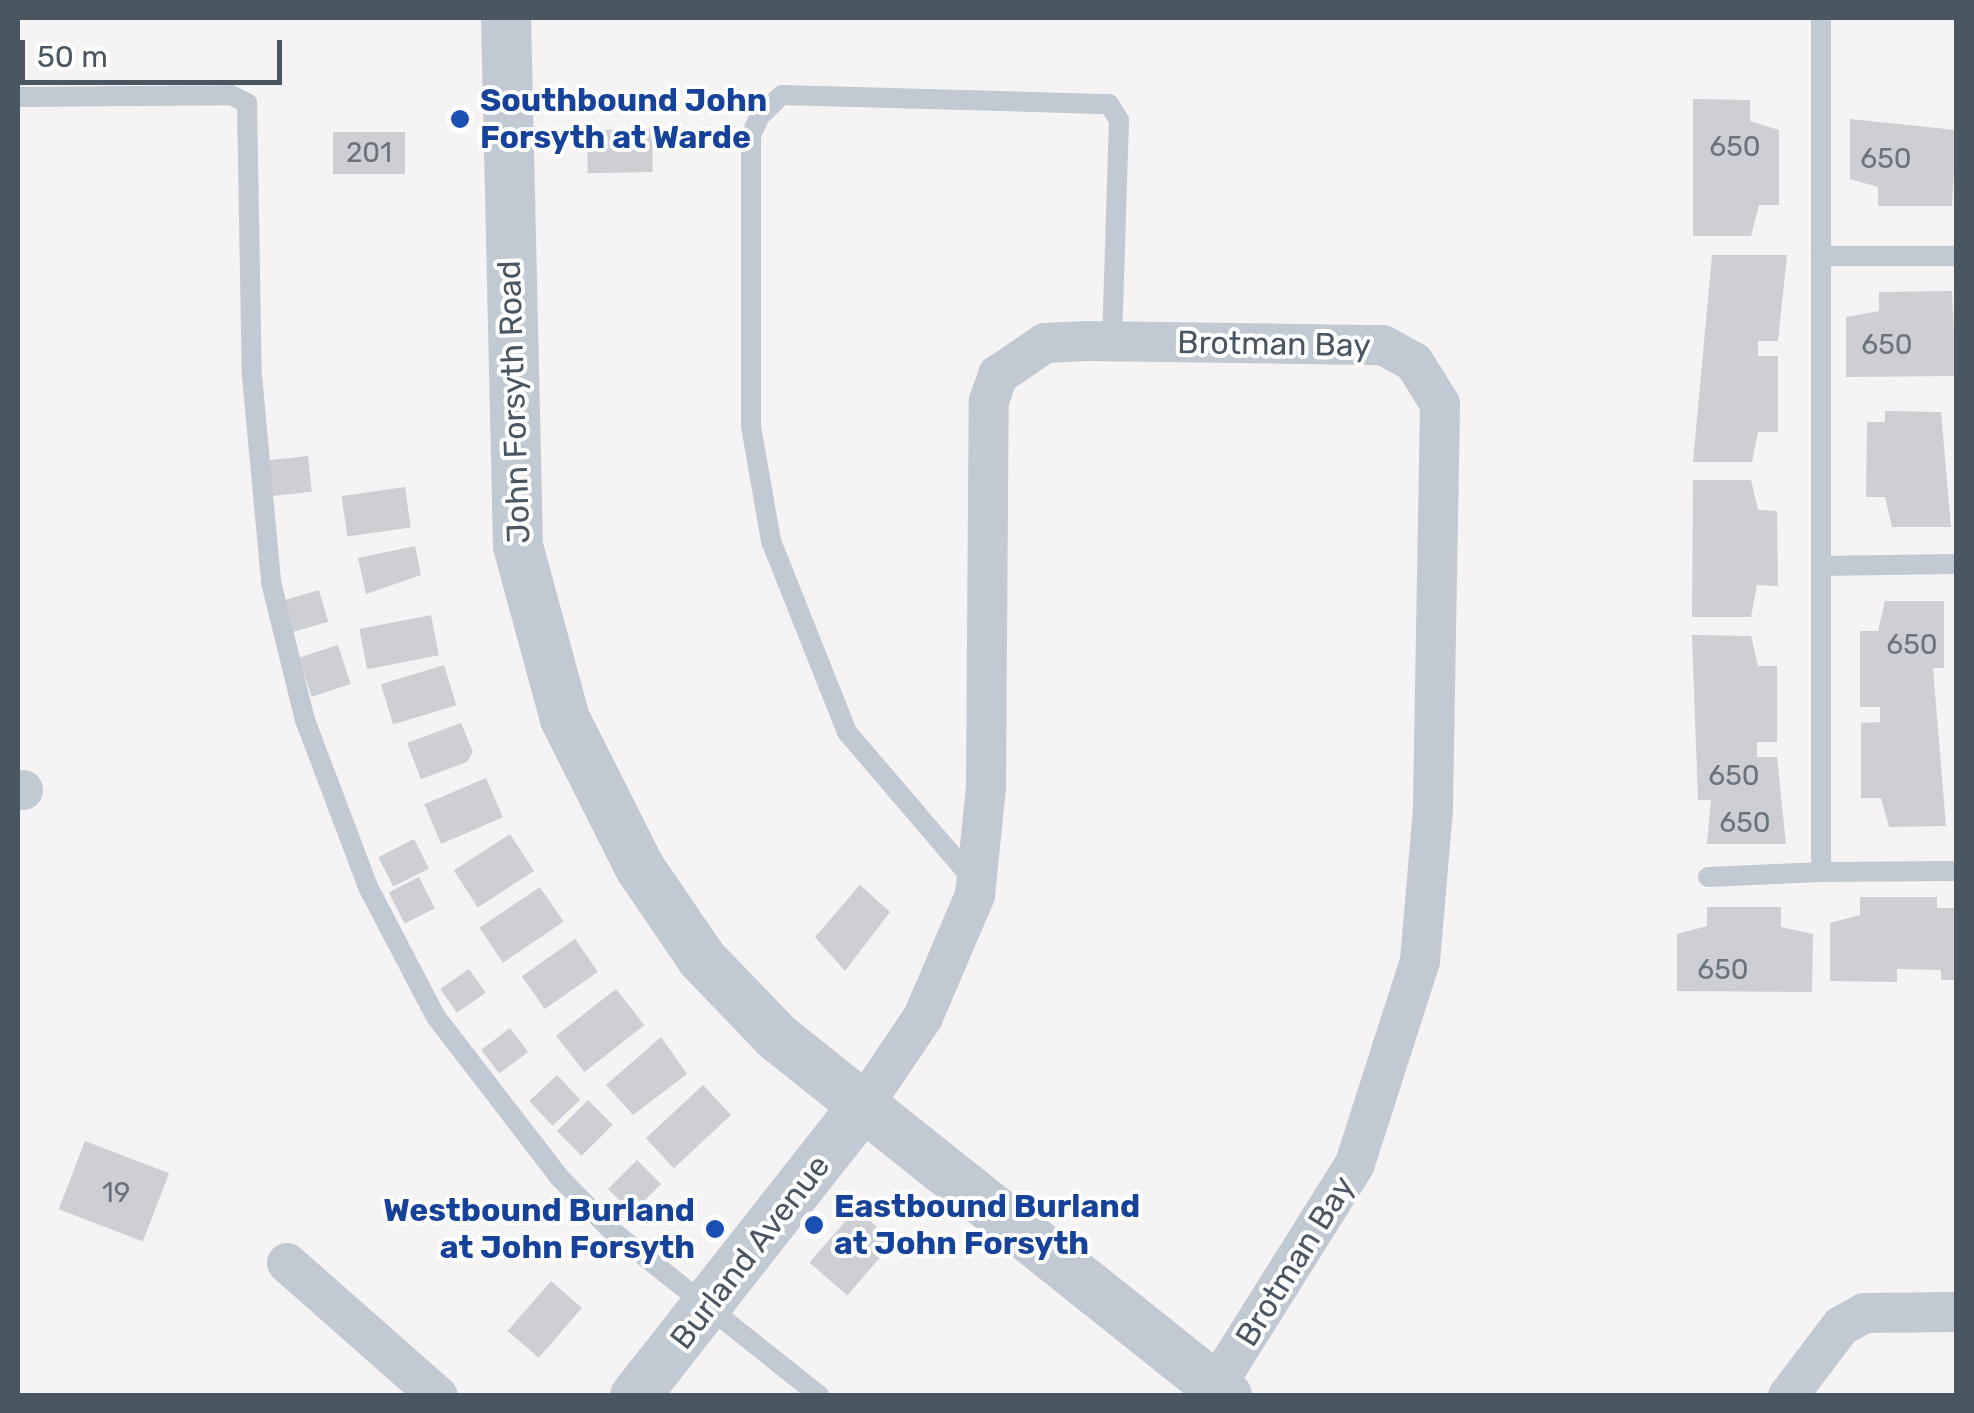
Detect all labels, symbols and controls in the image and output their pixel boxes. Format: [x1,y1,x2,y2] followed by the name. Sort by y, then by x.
[25,20,288,82] scale bar
[37,39,108,75] text: 50 m
[480,82,767,157] place label: Southbound John Forsyth at Warde
[449,108,471,130] marker: Southbound John Forsyth at Warde
[1709,130,1761,164] house number: 650
[346,136,392,170] house number: 201
[1860,142,1912,176] house number: 650
[490,260,538,544] street label: John Forsyth Road
[1177,323,1371,365] street label: Brotman Bay
[1861,328,1913,362] house number: 650
[1886,628,1938,662] house number: 650
[1708,759,1760,793] house number: 650
[1719,806,1771,840] house number: 650
[1697,953,1749,987] house number: 650
[662,1147,838,1357] street label: Burland Avenue
[1227,1169,1363,1353] street label: Brotman Bay
[102,1176,130,1210] house number: 19
[834,1188,1140,1263] place label: Eastbound Burland at John Forsyth
[383,1192,695,1267] place label: Westbound Burland at John Forsyth
[803,1214,825,1236] marker: Eastbound Burland at John Forsyth
[704,1218,726,1240] marker: Westbound Burland at John Forsyth

